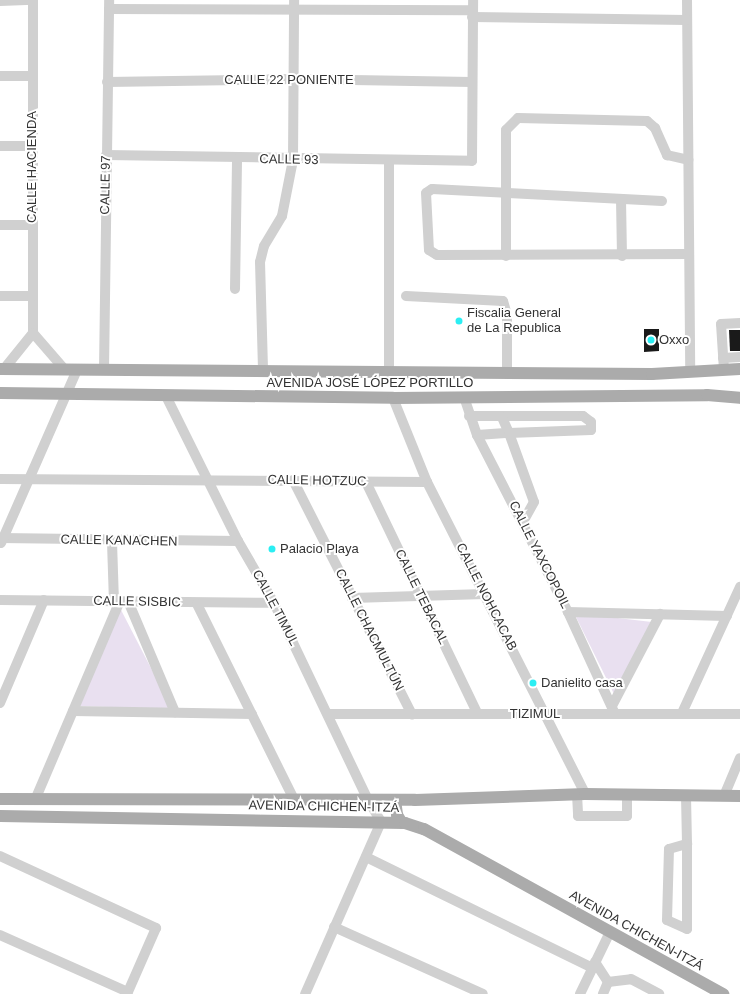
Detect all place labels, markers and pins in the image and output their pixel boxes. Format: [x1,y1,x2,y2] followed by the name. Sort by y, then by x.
[467,306,561,337] place label: Fiscalia General de La Republica
[454,316,464,326] marker: Fiscalia General de La Republica
[659,332,689,348] place label: Oxxo
[646,335,656,345] marker: Oxxo
[280,541,359,557] place label: Palacio Playa
[267,544,277,554] marker: Palacio Playa
[541,675,623,691] place label: Danielito casa
[528,678,538,688] marker: Danielito casa

